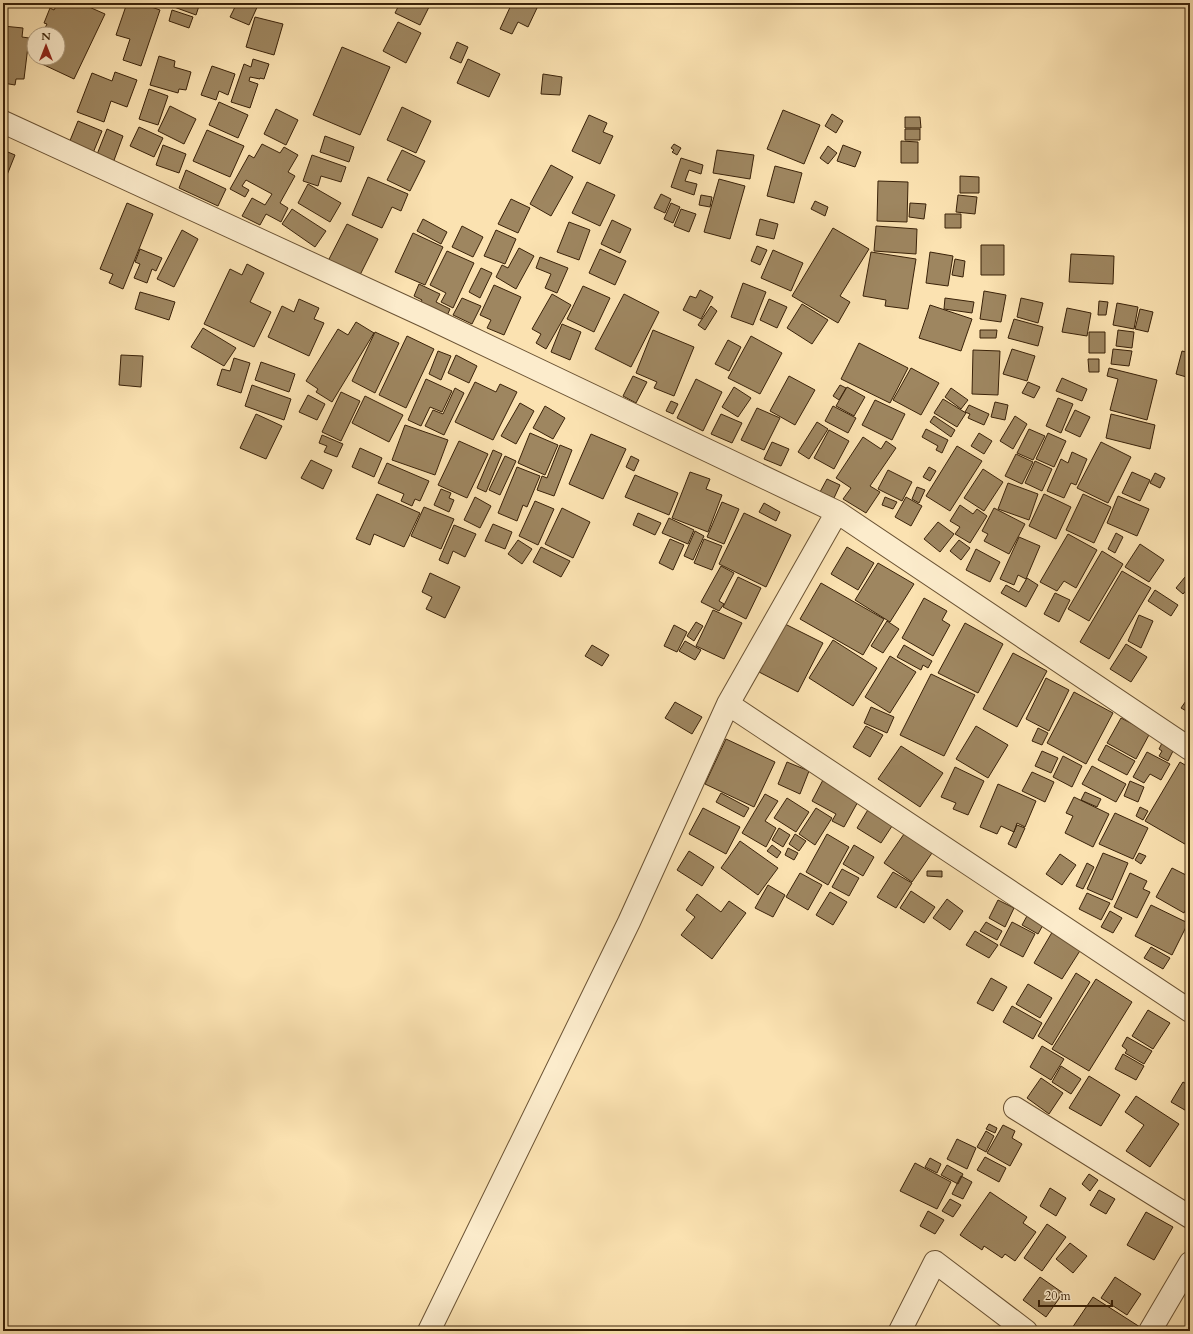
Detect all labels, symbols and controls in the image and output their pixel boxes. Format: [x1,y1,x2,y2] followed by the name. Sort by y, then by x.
[26,26,66,66] north arrow
[41,29,51,44] text: N
[1039,1282,1112,1308] scale bar
[1045,1288,1072,1304] text: 20 m

